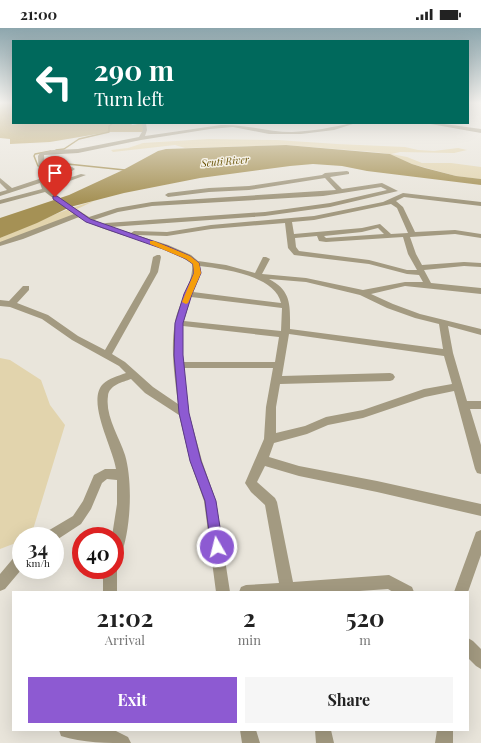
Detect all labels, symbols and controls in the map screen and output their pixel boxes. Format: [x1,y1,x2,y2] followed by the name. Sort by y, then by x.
[20,4,57,24] text: 21:00
[94,51,174,88] text: 290 m
[28,56,80,108] icon: left
[94,87,164,111] text: Turn left
[200,152,250,170] water label: Seuti River
[38,156,72,197] pin
[44,162,66,184] icon: arrive
[196,526,238,568] position arrow
[72,527,124,579] speed limit sign: 40
[28,534,48,561] text: 34
[26,556,50,570] text: km/h
[97,601,153,633] text: 21:02
[243,601,256,633] text: 2
[345,601,384,633] text: 520
[105,631,145,648] text: Arrival
[238,631,261,648] text: min
[359,631,371,648] text: m
[28,677,237,723] button: Exit
[245,677,453,723] button: Share

